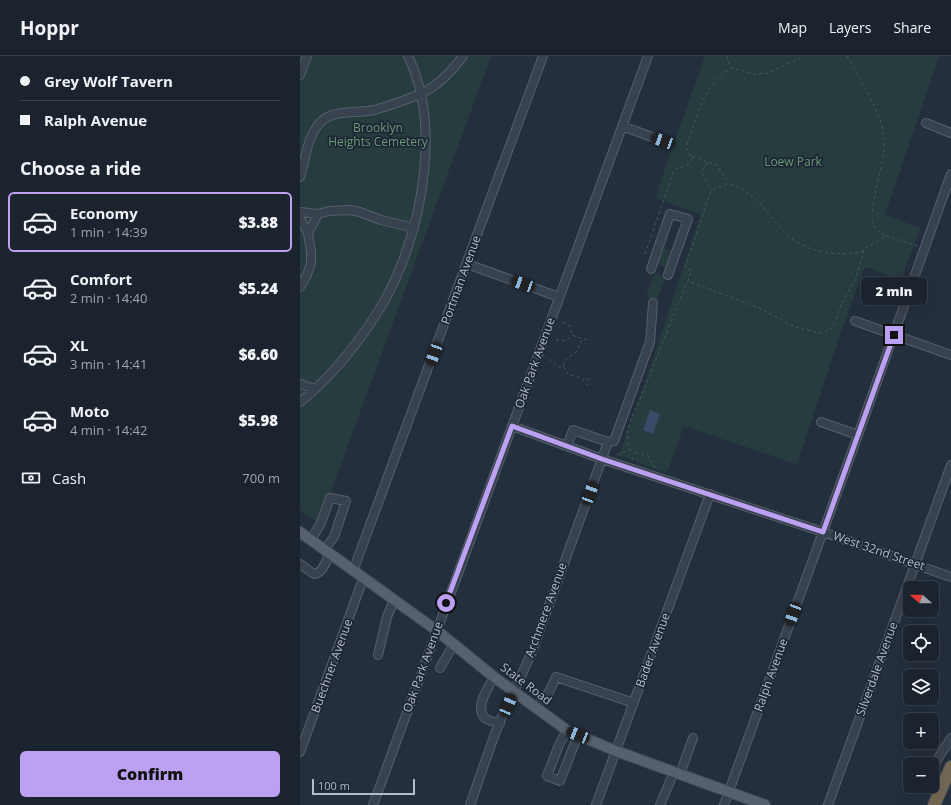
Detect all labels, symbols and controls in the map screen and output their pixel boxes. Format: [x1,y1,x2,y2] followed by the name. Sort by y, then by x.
[20,15,79,41] text: Hoppr
[778,18,807,37] text: Map
[829,18,871,37] text: Layers
[893,18,931,37] text: Share
[44,71,173,91] text: Grey Wolf Tavern
[44,110,147,130] text: Ralph Avenue
[328,119,429,150] park label: Brooklyn Heights Cemetery
[650,131,676,151] car
[764,153,823,170] park label: Loew Park
[20,156,141,180] text: Choose a ride
[70,203,138,223] text: Economy
[22,204,58,240] icon: car
[239,212,278,232] text: $3.88
[70,223,147,241] text: 1 min · 14:39
[437,233,485,327] street label: Portman Avenue
[70,269,132,289] text: Comfort
[22,270,58,306] icon: car
[510,274,536,294] car
[861,277,927,305] callout: 2 min
[239,278,278,298] text: $5.24
[876,282,912,300] text: 2 min
[70,289,147,307] text: 2 min · 14:40
[510,315,559,411] street label: Oak Park Avenue
[885,326,903,344] route end
[70,335,88,355] text: XL
[22,336,58,372] icon: car
[424,341,444,367] car
[239,344,278,364] text: $6.60
[70,355,147,373] text: 3 min · 14:41
[70,401,109,421] text: Moto
[22,402,58,438] icon: car
[239,410,278,430] text: $5.98
[70,421,147,439] text: 4 min · 14:42
[20,467,42,489] icon: cash
[52,468,86,488] text: Cash
[242,469,280,487] text: 700 m
[580,480,600,506] car
[831,527,927,574] street label: West 32nd Street
[520,560,571,660] street label: Archmere Avenue
[903,581,939,617] north arrow
[903,581,939,793] map controls
[437,594,455,612] route start
[783,601,803,627] car
[631,610,674,690] street label: Bader Avenue
[307,616,357,715] street label: Buechner Avenue
[398,619,447,715] street label: Oak Park Avenue
[852,619,902,718] street label: Silverdale Avenue
[903,625,939,661] button: locate
[749,636,792,714] street label: Ralph Avenue
[497,659,555,709] street label: State Road
[903,669,939,705] button: layers
[498,692,518,718] car
[903,713,939,749] button: +
[565,725,591,745] car
[20,751,280,797] button: Confirm
[903,757,939,793] button: −
[312,777,415,796] scale bar
[318,778,350,793] text: 100 m

